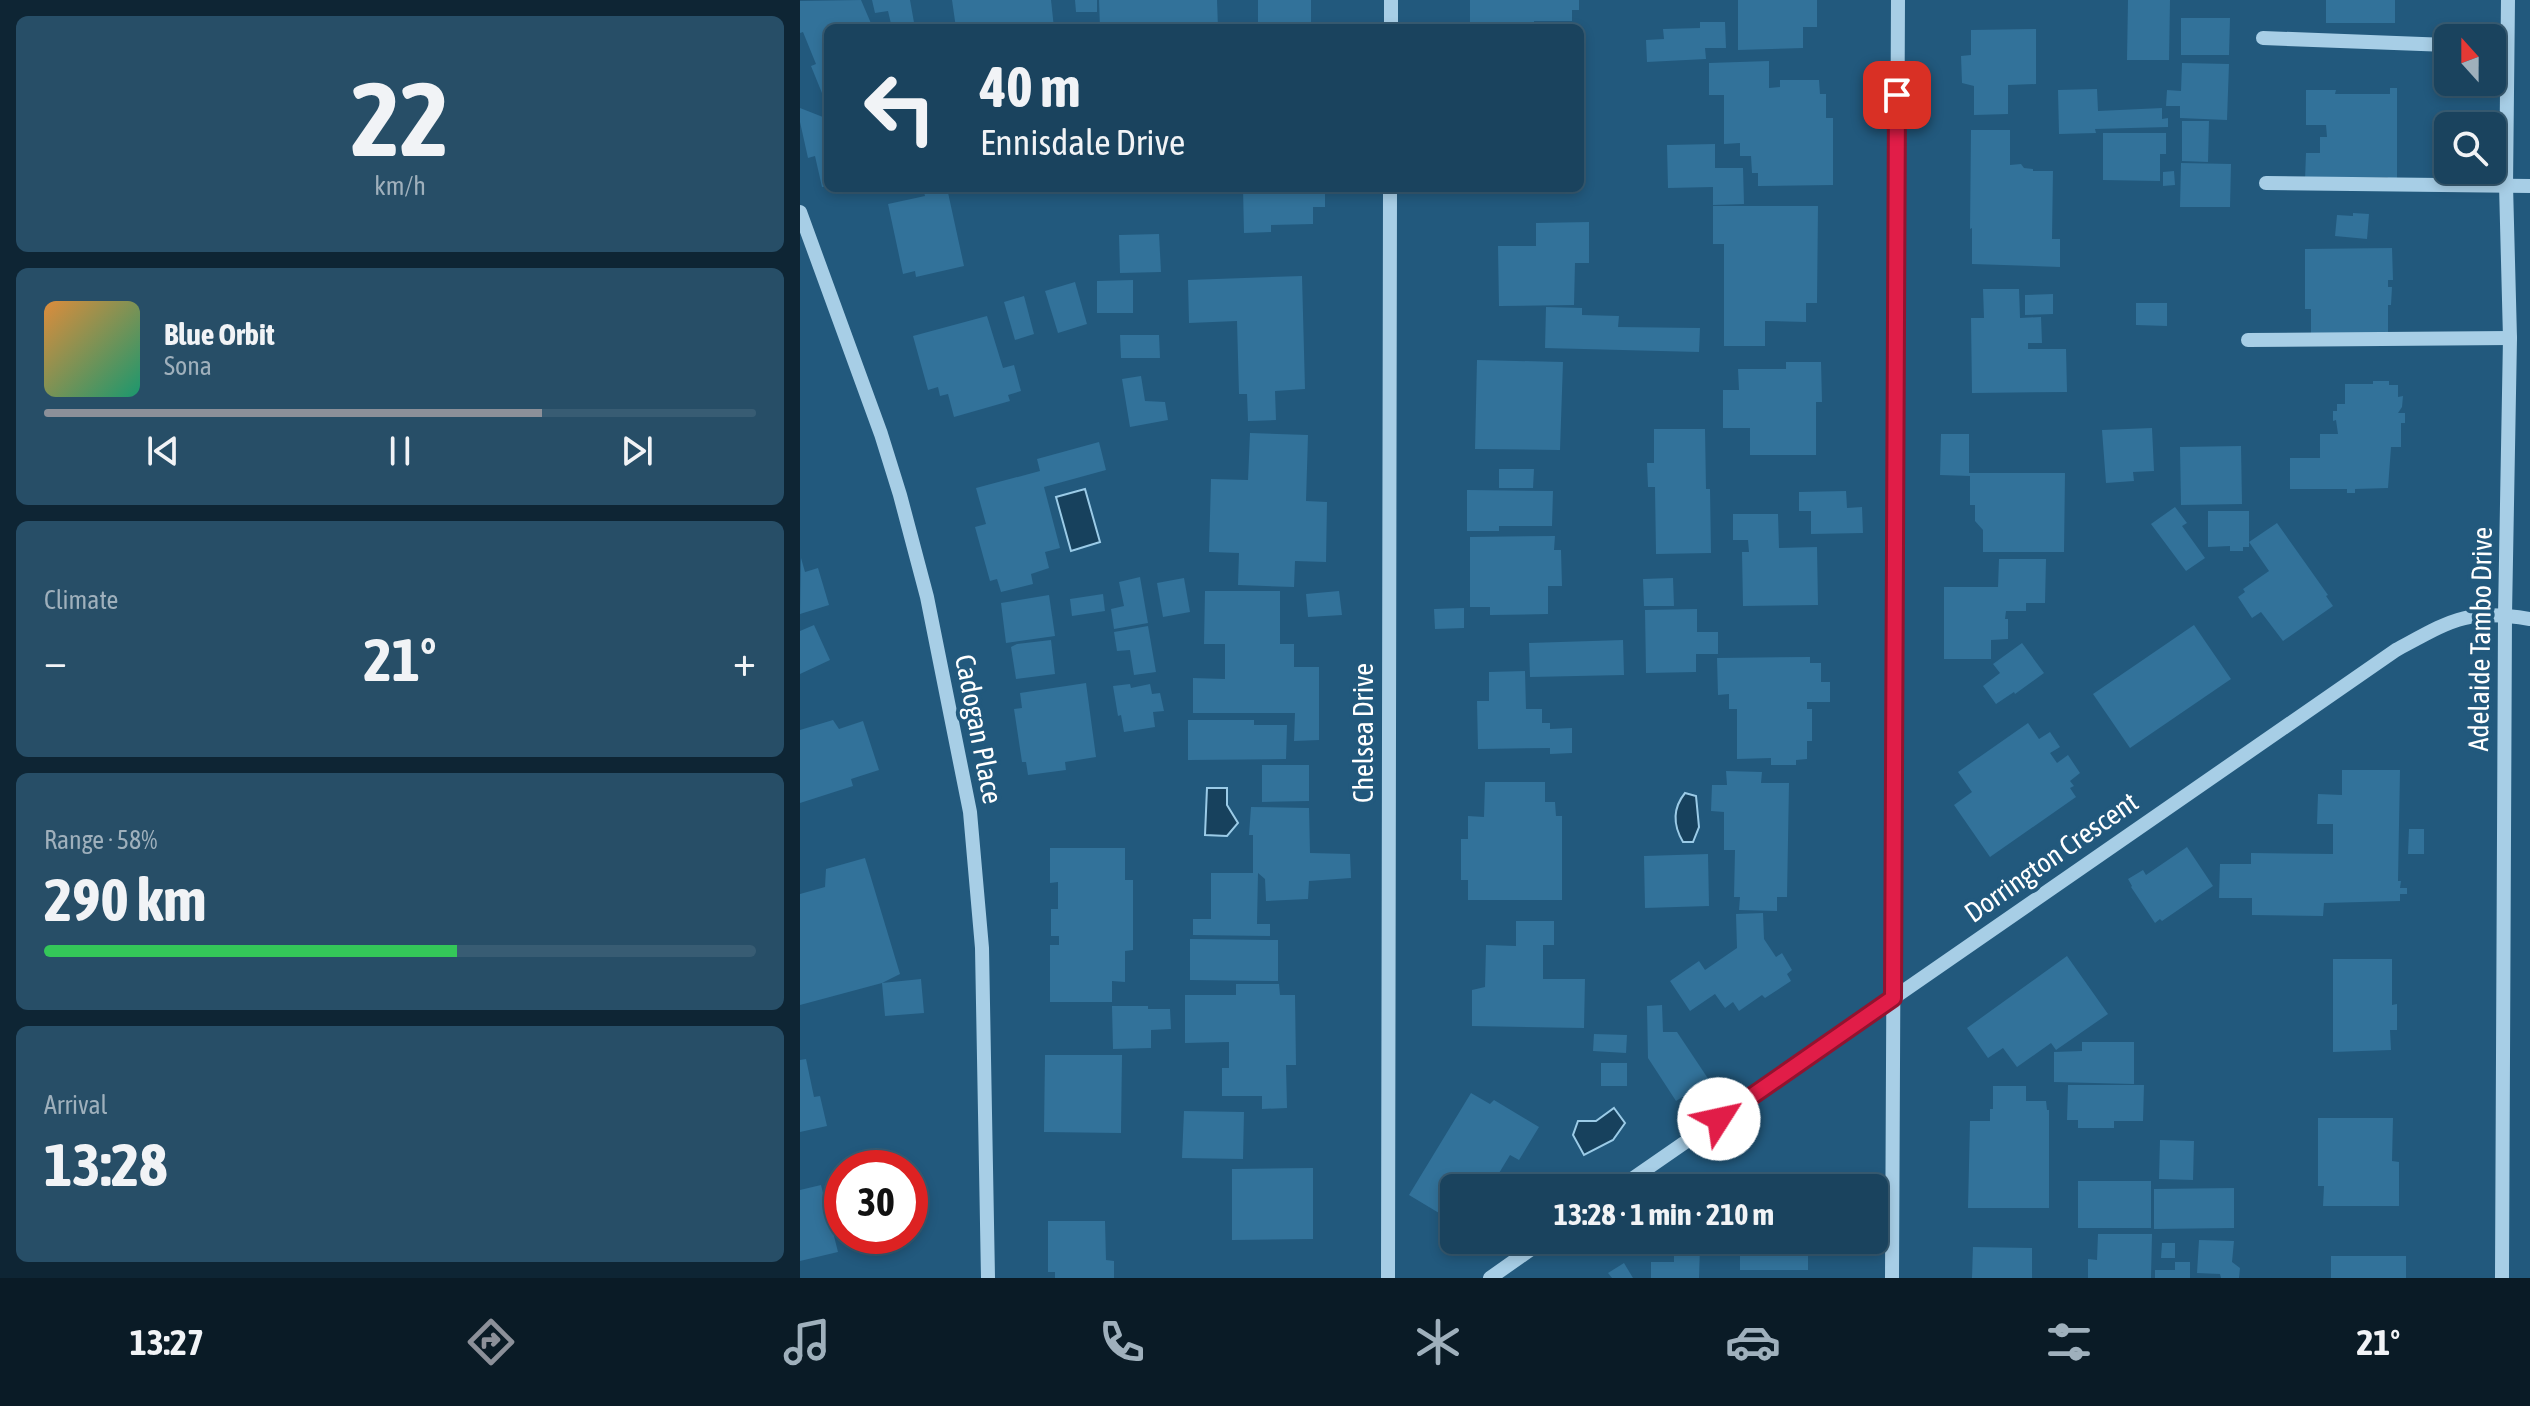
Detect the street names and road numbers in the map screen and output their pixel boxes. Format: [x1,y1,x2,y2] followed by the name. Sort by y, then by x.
[2462,526,2498,752] street label: Adelaide Tambo Drive
[949,652,1009,806] street label: Cadogan Place
[1347,663,1379,803] street label: Chelsea Drive
[1958,785,2144,929] street label: Dorrington Crescent

